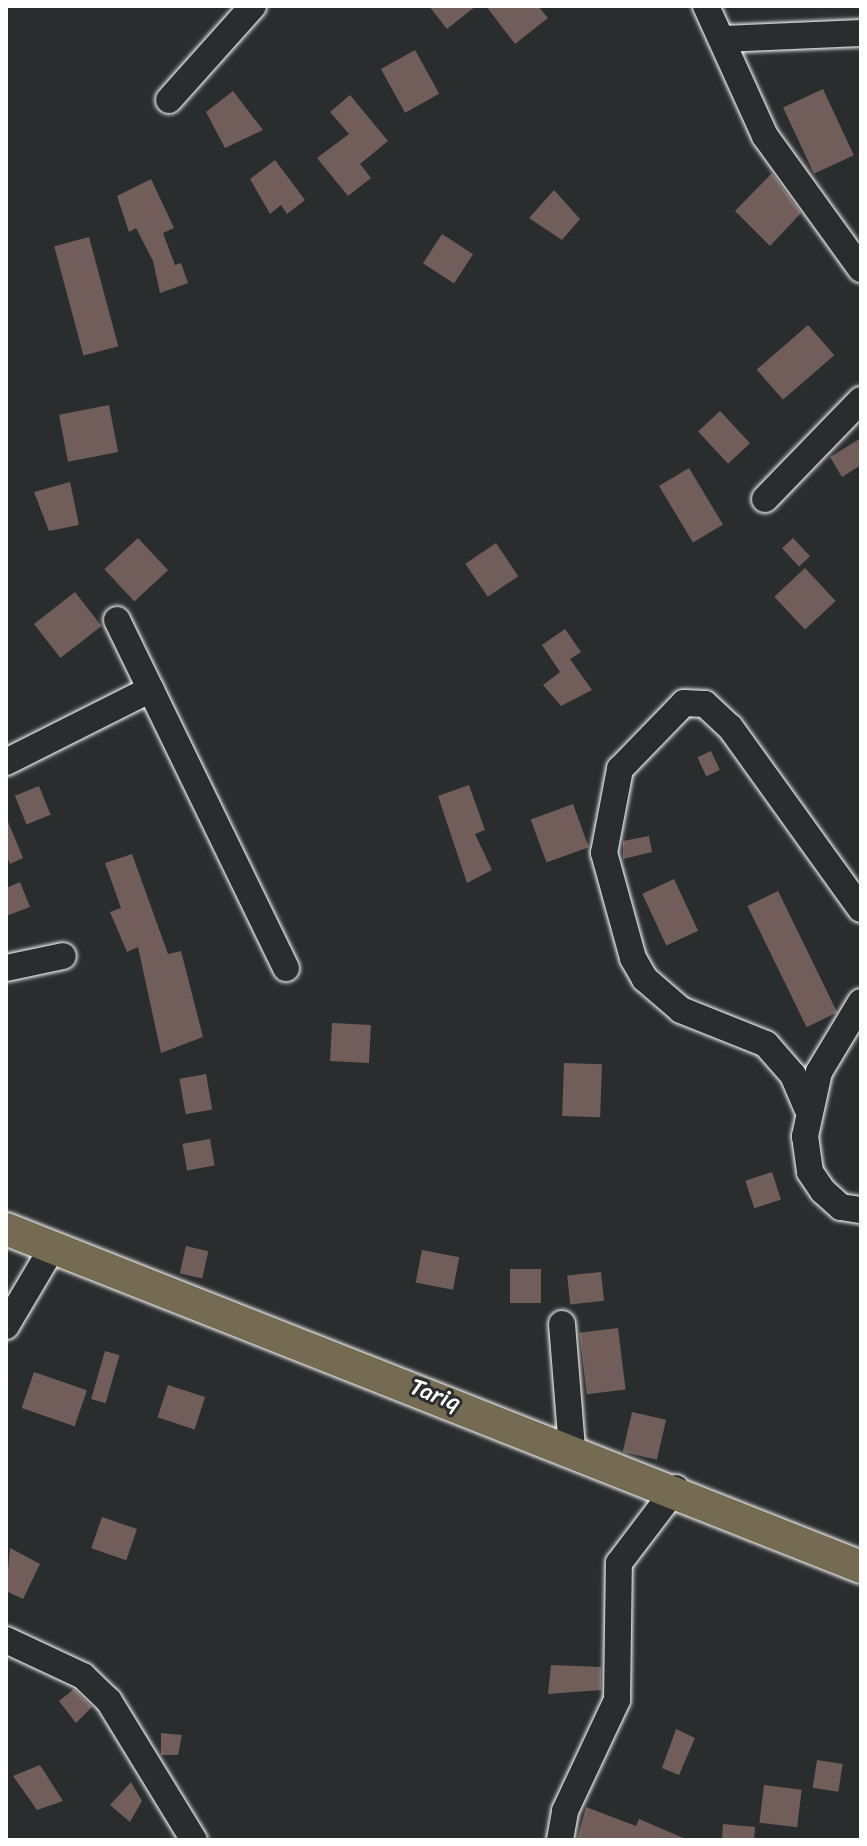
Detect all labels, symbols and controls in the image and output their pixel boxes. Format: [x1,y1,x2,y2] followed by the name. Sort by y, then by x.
[406,1372,464,1418] street label: Tariq

